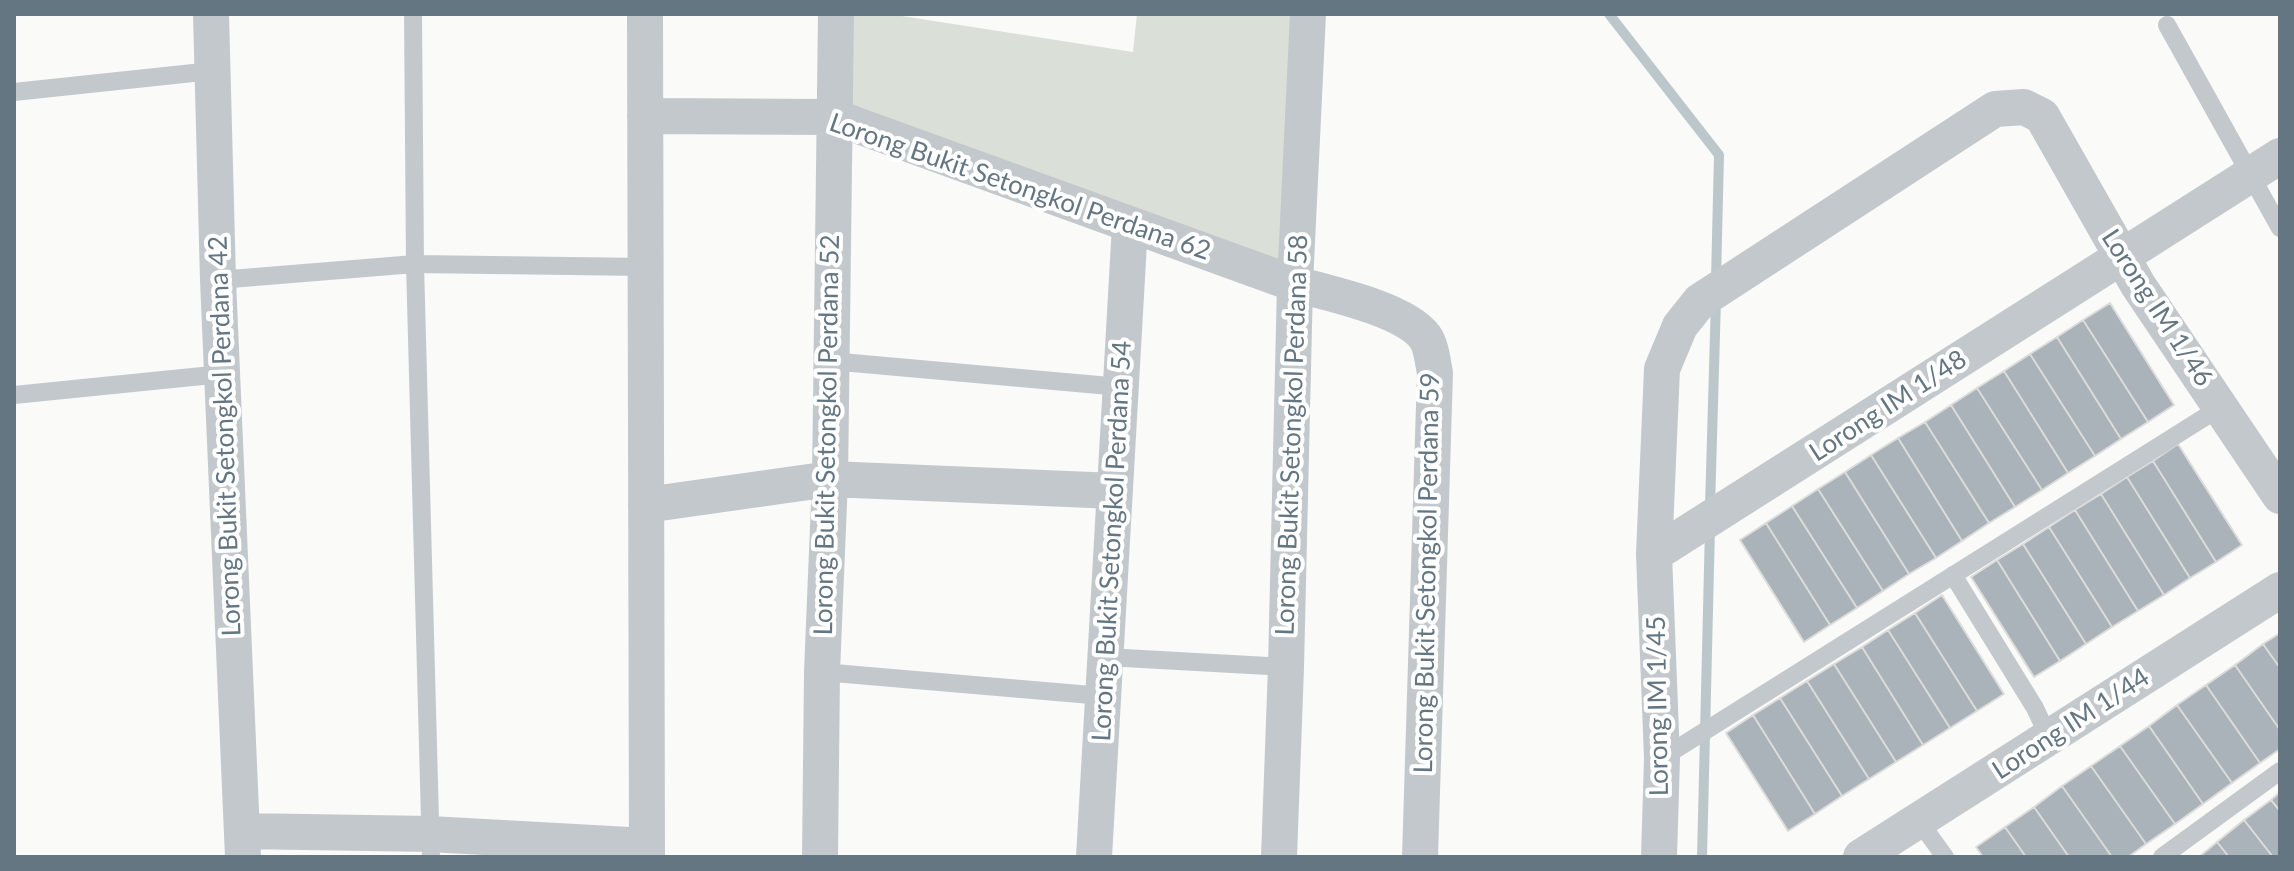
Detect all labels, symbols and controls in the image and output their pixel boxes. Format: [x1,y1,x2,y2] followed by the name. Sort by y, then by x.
[825,107,1215,267] street label: Lorong Bukit Setongkol Perdana 62
[2095,224,2219,392] street label: Lorong IM 1/46
[808,234,846,636] street label: Lorong Bukit Setongkol Perdana 52
[1269,234,1315,636] street label: Lorong Bukit Setongkol Perdana 58
[202,235,248,637] street label: Lorong Bukit Setongkol Perdana 42
[1086,340,1138,742] street label: Lorong Bukit Setongkol Perdana 54
[1804,344,1972,468] street label: Lorong IM 1/48
[1408,372,1446,774] street label: Lorong Bukit Setongkol Perdana 59
[1641,615,1675,797] street label: Lorong IM 1/45
[1987,662,2155,786] street label: Lorong IM 1/44

